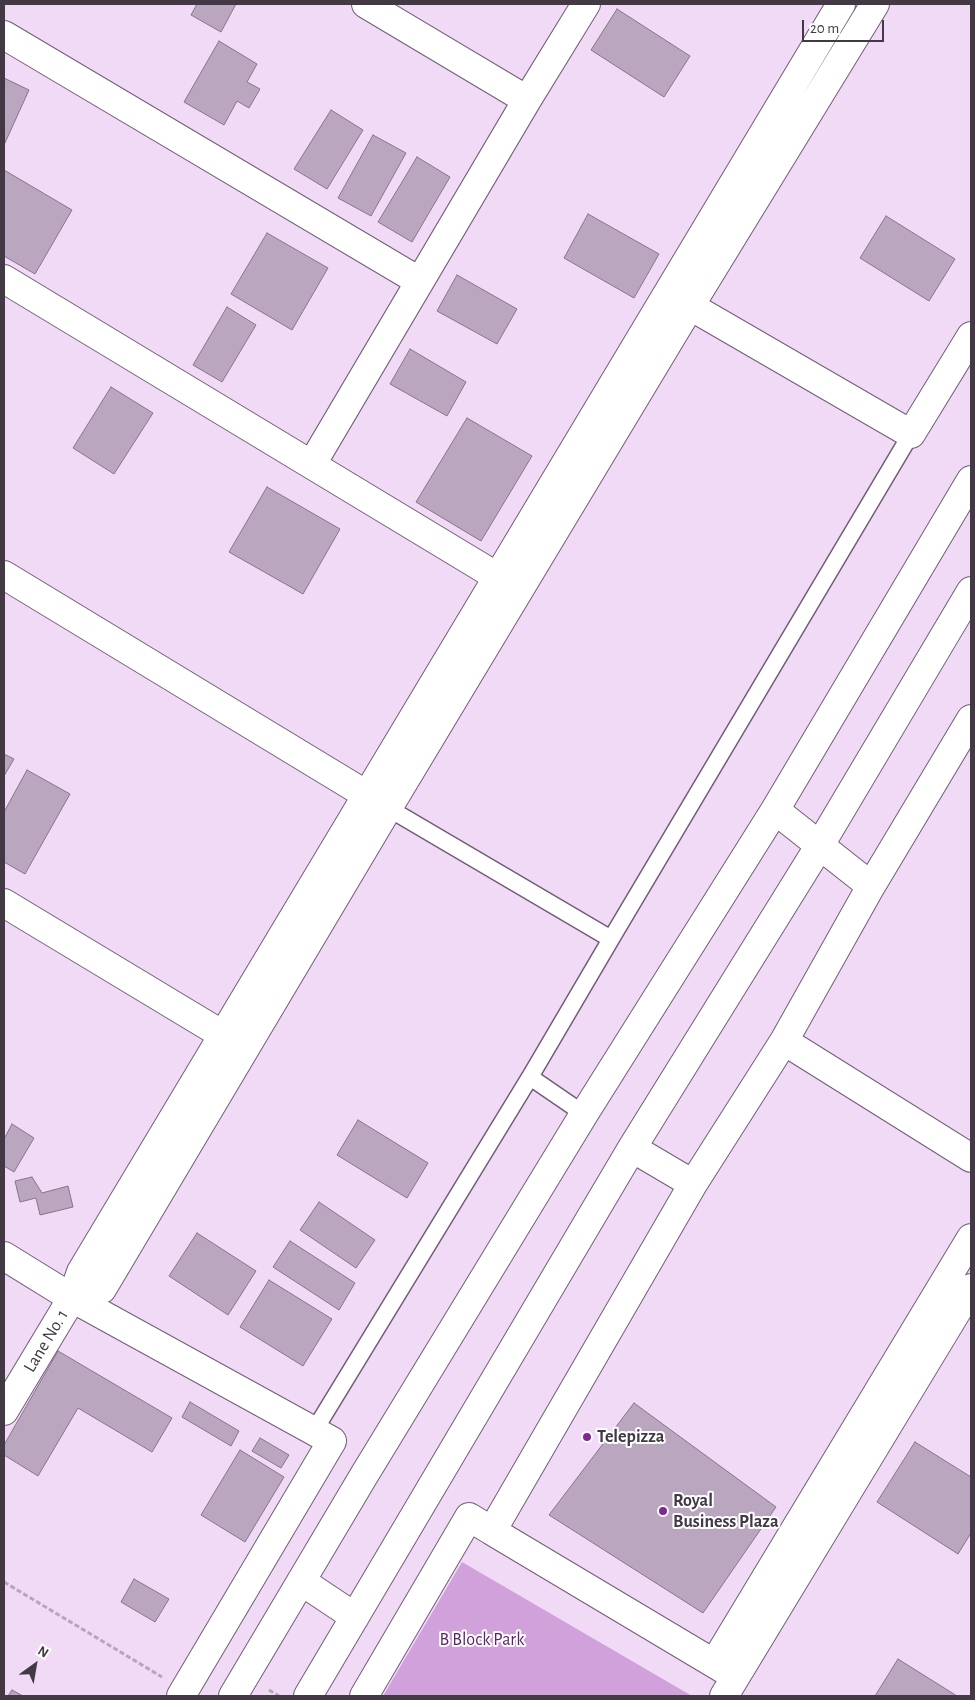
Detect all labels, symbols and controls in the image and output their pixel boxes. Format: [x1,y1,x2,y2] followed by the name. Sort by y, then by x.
[805,10,888,42] scale bar
[810,21,839,36] text: 20 m
[19,1306,73,1376] street label: Lane No. 1
[597,1426,665,1448] place label: Telepizza
[581,1431,593,1443] marker: Telepizza
[673,1490,779,1532] place label: Royal Business Plaza
[657,1505,669,1517] marker: Royal Business Plaza
[440,1629,524,1651] park label: B Block Park
[10,1640,60,1690] north arrow
[35,1644,51,1661] text: N

